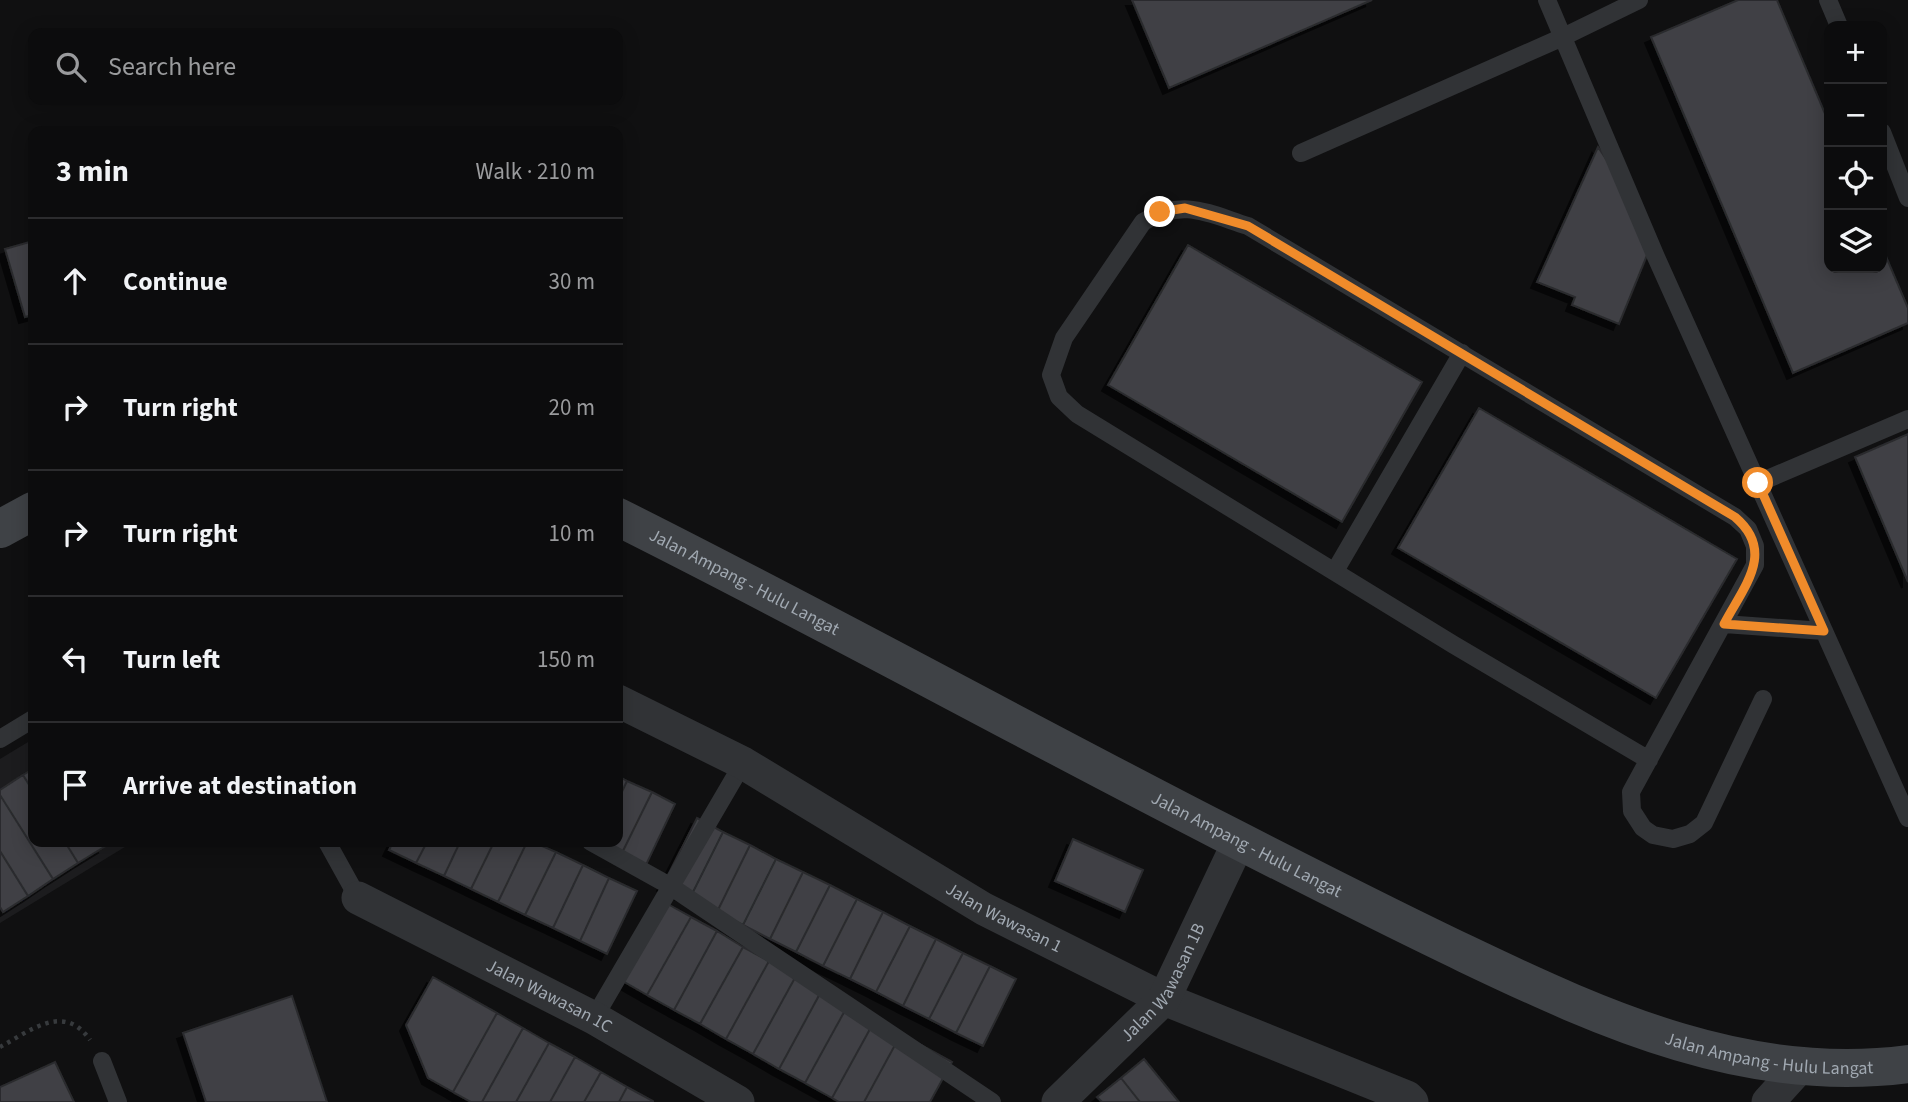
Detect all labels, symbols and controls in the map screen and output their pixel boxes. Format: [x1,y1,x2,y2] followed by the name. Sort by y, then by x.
[1824,21,1887,273] map controls
[1824,21,1887,84] button: +
[28,28,623,105] search box
[52,48,90,86] icon: search
[108,48,236,85] text: Search here
[1824,84,1887,147] button: −
[1824,147,1887,210] button: locate
[56,150,129,193] text: 3 min
[476,155,595,188] text: Walk · 210 m
[1144,196,1175,227] route end
[1824,210,1887,273] button: layers
[56,262,94,300] icon: ahead
[123,263,228,300] text: Continue
[548,265,595,298] text: 30 m
[56,388,94,426] icon: right
[123,389,238,426] text: Turn right
[548,391,595,424] text: 20 m
[1742,467,1773,498] route start
[56,514,94,552] icon: right
[123,515,238,552] text: Turn right
[548,517,595,550] text: 10 m
[645,523,844,642] street label: Jalan Ampang - Hulu Langat
[56,640,94,678] icon: left
[123,641,220,678] text: Turn left
[537,643,595,676] text: 150 m
[56,766,94,804] icon: arrive
[123,767,357,804] text: Arrive at destination
[1147,786,1346,904] street label: Jalan Ampang - Hulu Langat
[941,877,1066,959] street label: Jalan Wawasan 1
[1115,919,1211,1048] street label: Jalan Wawasan 1B
[482,953,617,1039] street label: Jalan Wawasan 1C
[1662,1026,1874,1081] street label: Jalan Ampang - Hulu Langat

